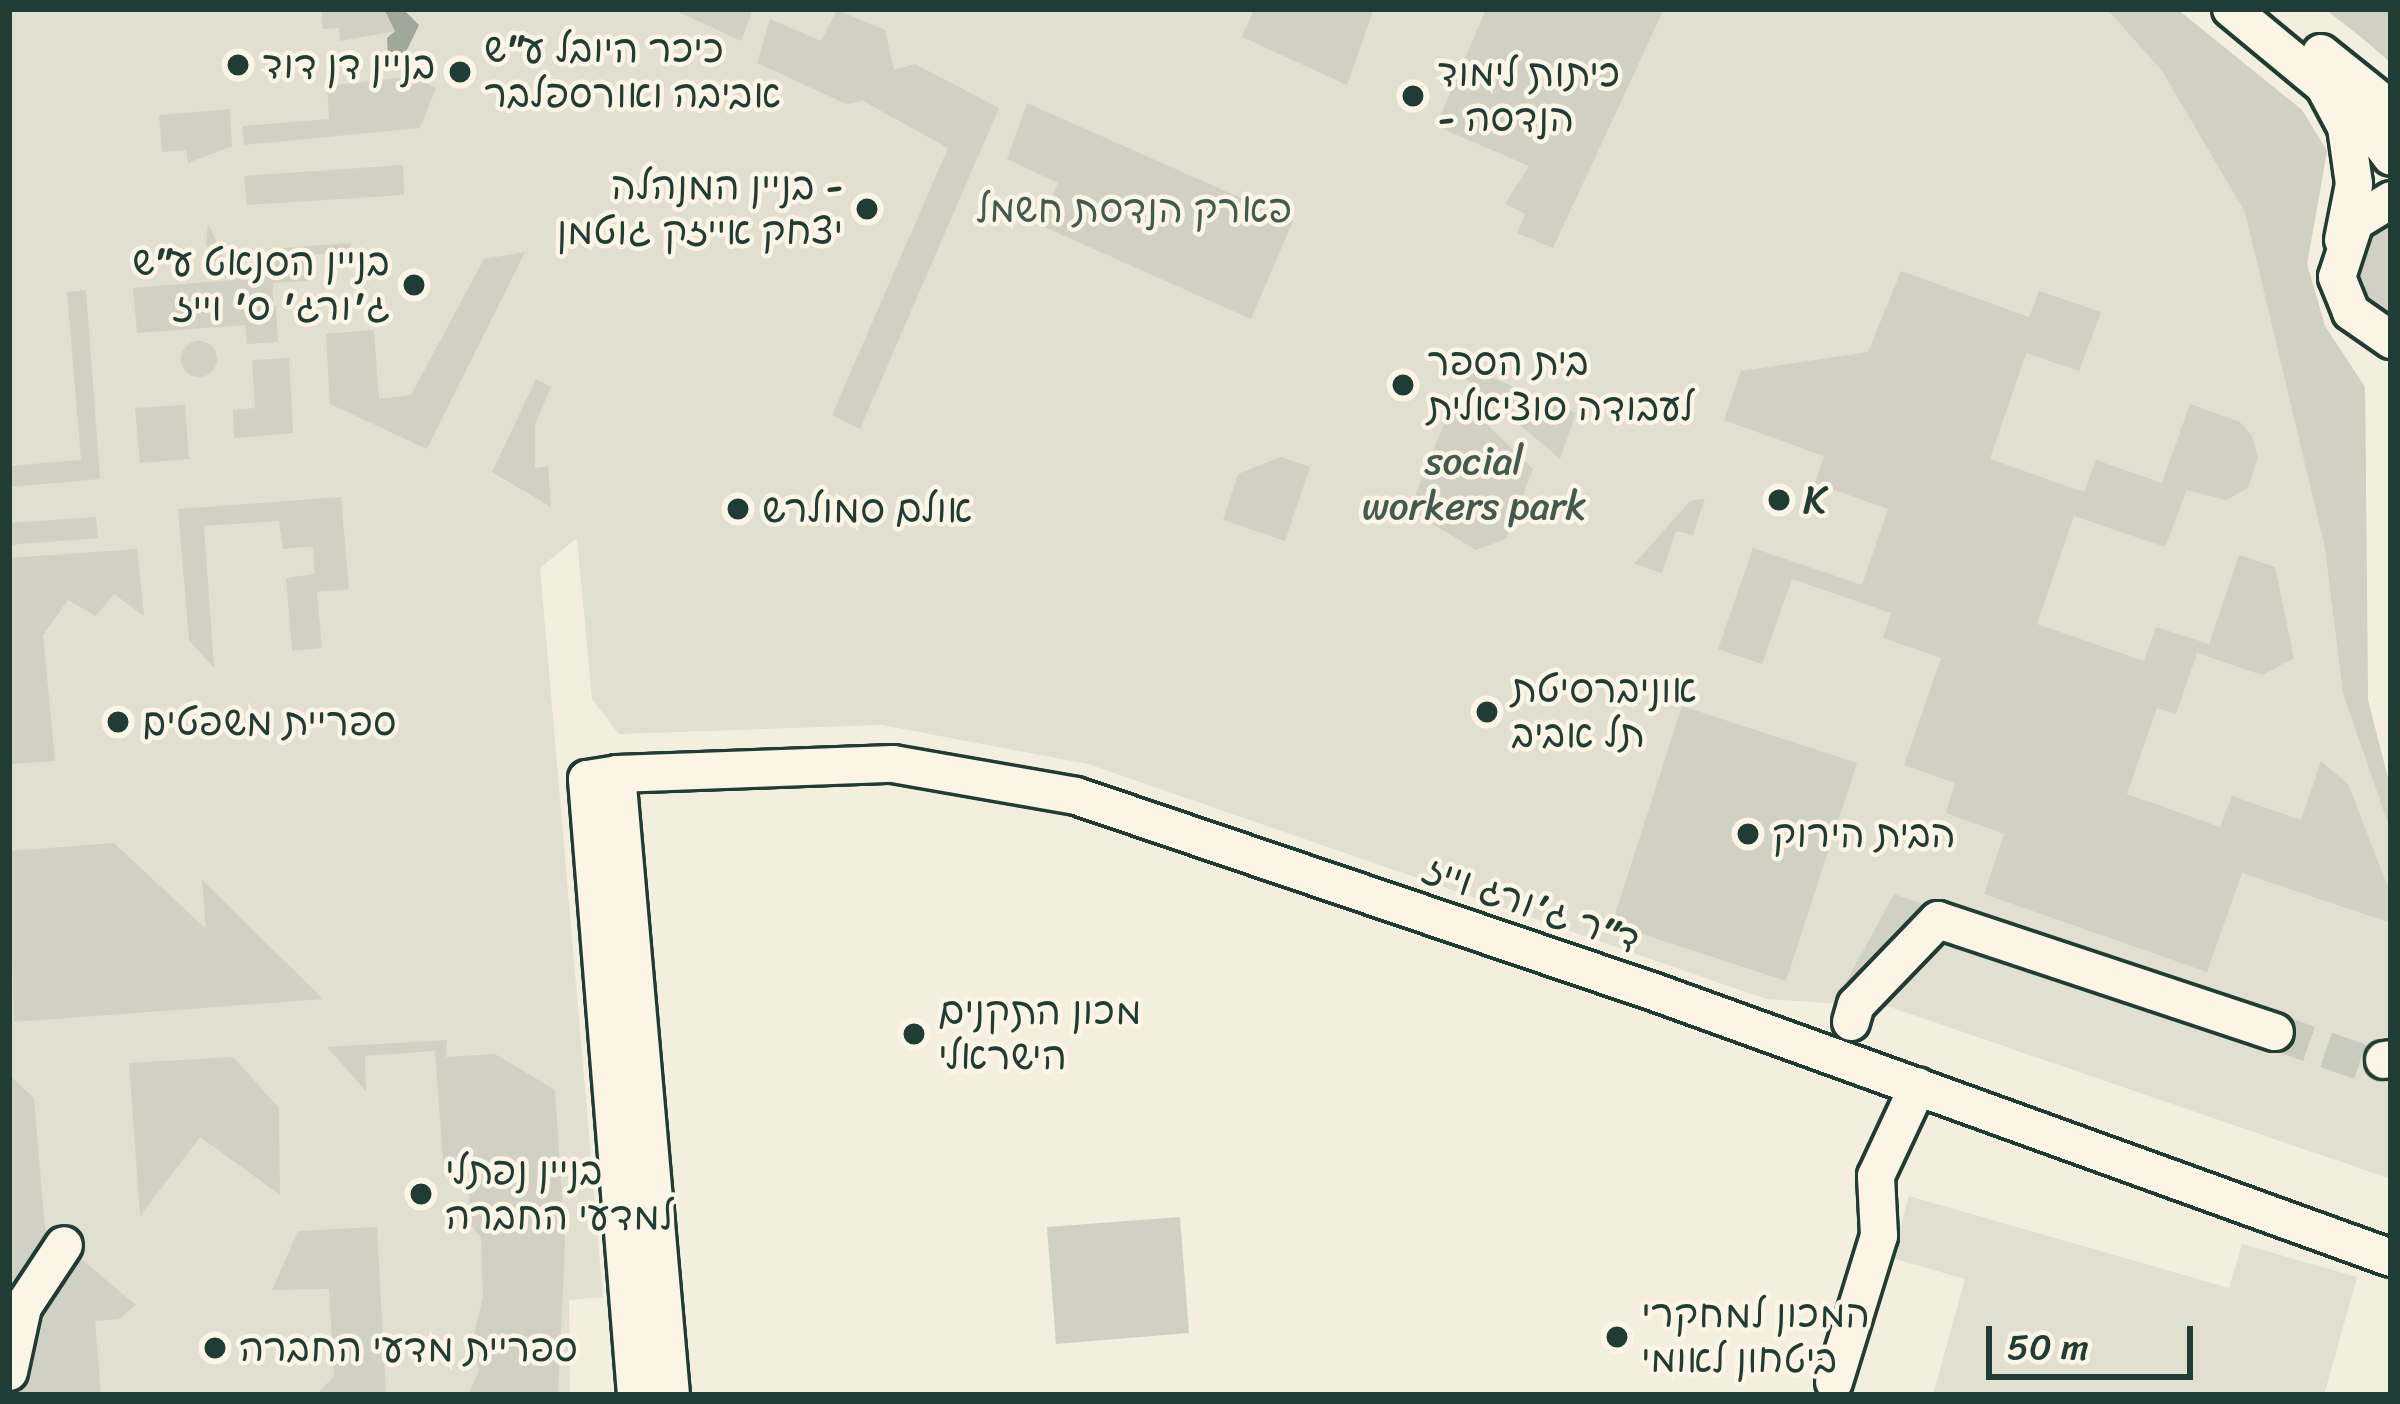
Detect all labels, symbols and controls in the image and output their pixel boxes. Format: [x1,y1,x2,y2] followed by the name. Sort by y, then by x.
[484,27,781,118] place label: כיכר היובל ע"ש אביבה ואורספלבר
[262,42,435,88] place label: בניין דן דוד
[1437,51,1620,142] place label: כיתות לימוד - הנדסה
[225,52,251,78] marker: בניין דן דוד
[447,59,473,85] marker: כיכר היובל ע"ש אביבה ואורספלבר
[1400,83,1426,109] marker: כיתות לימוד - הנדסה
[557,164,843,255] place label: בניין המנהלה - יצחק אייזק גוטמן
[976,186,1292,232] park label: פארק הנדסת חשמל
[854,196,880,222] marker: בניין המנהלה - יצחק אייזק גוטמן
[132,240,390,331] place label: בניין הסנאט ע"ש ג'ורג' ס' וייז
[401,272,427,298] marker: בניין הסנאט ע"ש ג'ורג' ס' וייז
[1427,340,1694,431] place label: בית הספר לעבודה סוציאלית
[1390,372,1416,398] marker: בית הספר לעבודה סוציאלית
[1362,439,1586,530] park label: social workers park
[1803,477,1827,523] place label: K
[762,486,972,532] place label: אולם סמולרש
[1766,487,1792,513] marker: K
[725,496,751,522] marker: אולם סמולרש
[1511,667,1697,758] place label: אוניברסיטת תל אביב
[142,699,397,745] place label: ספריית משפטים
[1474,699,1500,725] marker: אוניברסיטת תל אביב
[105,709,131,735] marker: ספריית משפטים
[1772,811,1956,857] place label: הבית הירוק
[1735,821,1761,847] marker: הבית הירוק
[1416,846,1646,964] street label: ד"ר ג'ורג וייז
[938,989,1141,1080] place label: מכון התקנים הישראלי
[901,1021,927,1047] marker: מכון התקנים הישראלי
[445,1149,674,1240] place label: בניין נפתלי למדעי החברה
[408,1181,434,1207] marker: בניין נפתלי למדעי החברה
[1641,1292,1870,1383] place label: המכון למחקרי ביטחון לאומי
[1992,1302,2199,1376] scale bar
[2007,1315,2089,1379] text: 50 m
[1604,1324,1630,1350] marker: המכון למחקרי ביטחון לאומי
[239,1325,578,1371] place label: ספריית מדעי החברה
[202,1335,228,1361] marker: ספריית מדעי החברה

